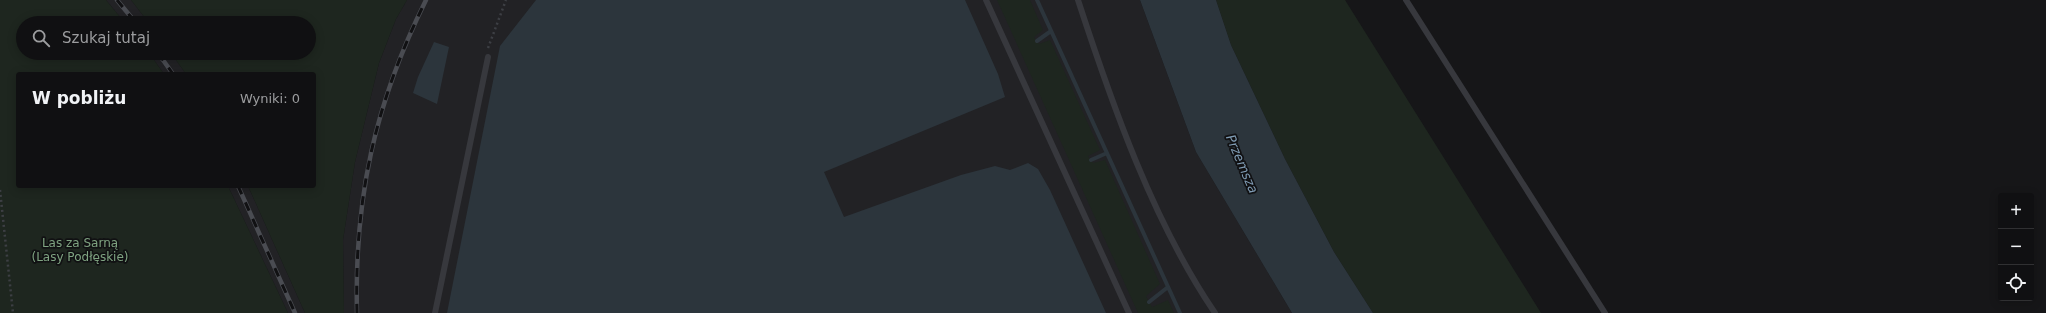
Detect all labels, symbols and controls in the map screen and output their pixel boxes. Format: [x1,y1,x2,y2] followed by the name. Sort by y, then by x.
[16,16,316,60] search box
[30,27,52,49] icon: search
[62,29,150,47] text: Szukaj tutaj
[32,88,126,108] text: W pobliżu
[240,91,300,106] text: Wyniki: 0
[1223,132,1261,196] water label: Przemsza
[1998,193,2034,301] map controls
[1998,193,2034,229] button: +
[1998,229,2034,265] button: −
[31,236,129,264] park label: Las za Sarną (Lasy Podłęskie)
[1998,265,2034,301] button: locate

